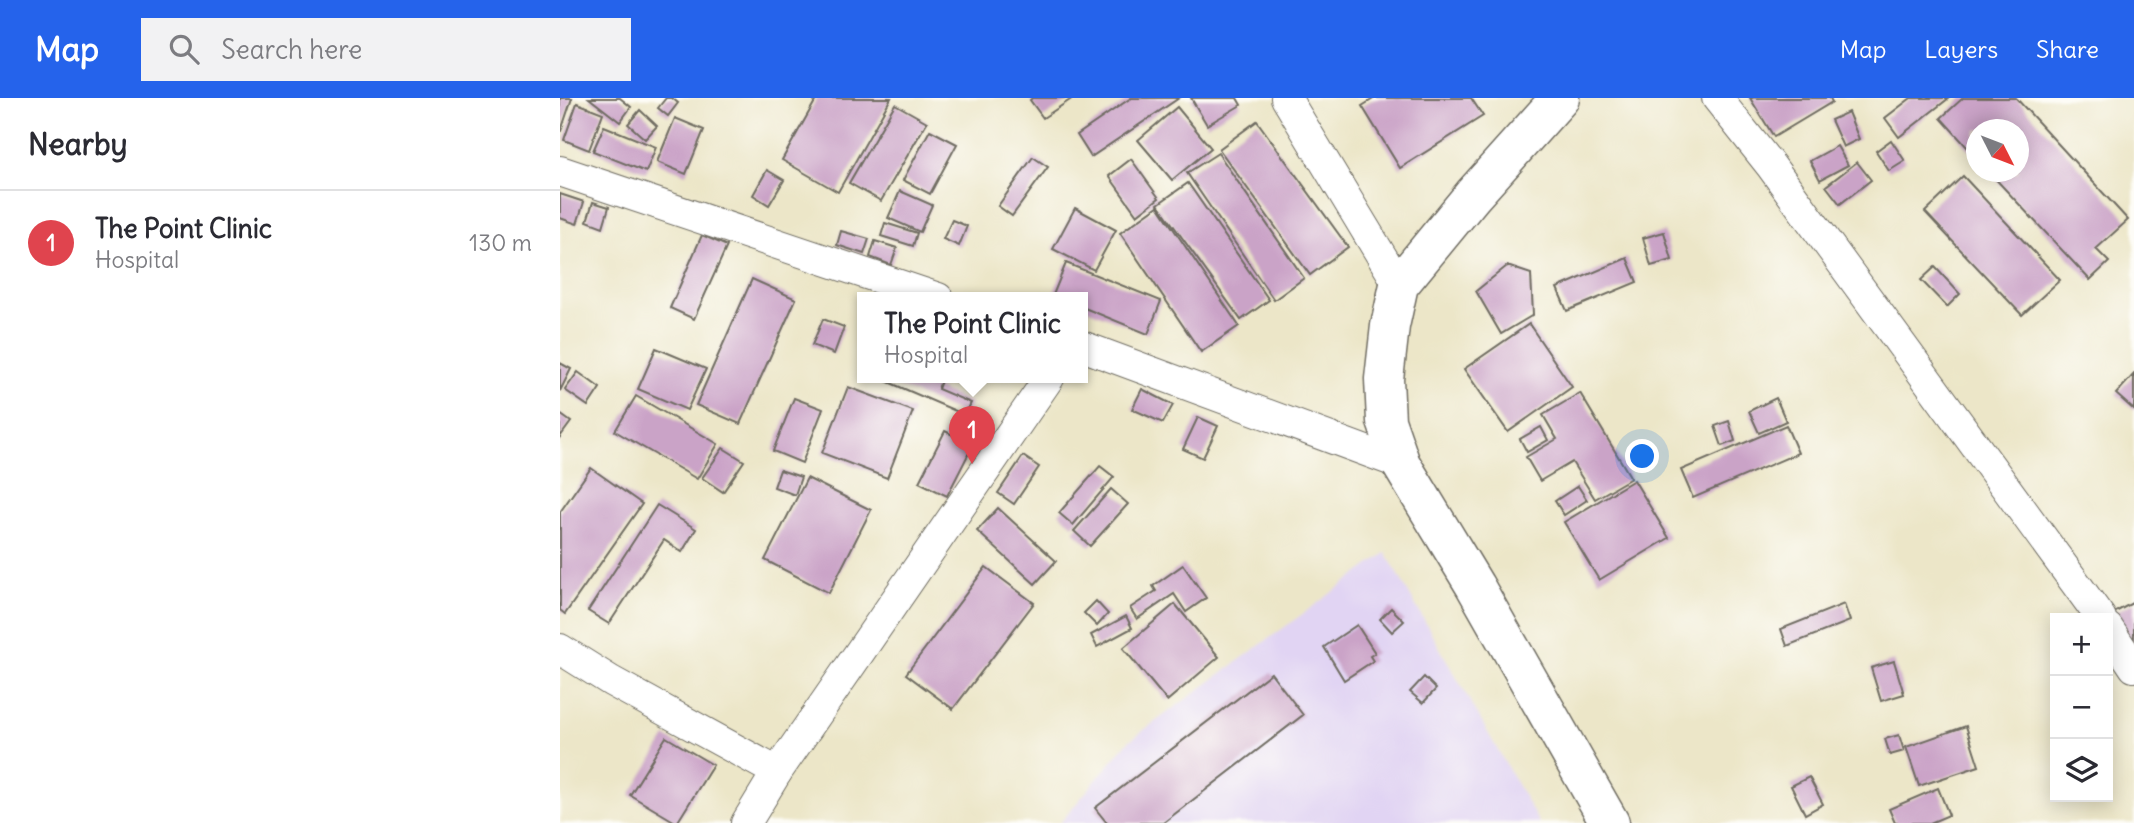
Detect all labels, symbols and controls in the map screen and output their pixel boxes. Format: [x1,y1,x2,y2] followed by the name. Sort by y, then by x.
[141,18,631,81] search box
[35,28,99,70] text: Map
[165,30,203,68] icon: search
[221,33,362,66] text: Search here
[1840,34,1886,64] text: Map
[1924,34,1998,64] text: Layers
[2036,34,2099,64] text: Share
[1966,119,2029,182] north arrow
[28,125,128,163] text: Nearby
[95,212,272,245] text: The Point Clinic
[46,228,56,257] text: 1
[469,228,532,257] text: 130 m
[95,245,179,274] text: Hospital
[857,292,1088,383] popup
[884,307,1061,340] text: The Point Clinic
[884,340,968,369] text: Hospital
[949,406,995,464] pin: 1
[1625,439,1659,473] your location
[2050,613,2113,802] map controls
[2050,613,2113,676] button: +
[2050,676,2113,739] button: −
[2050,739,2113,802] button: layers

